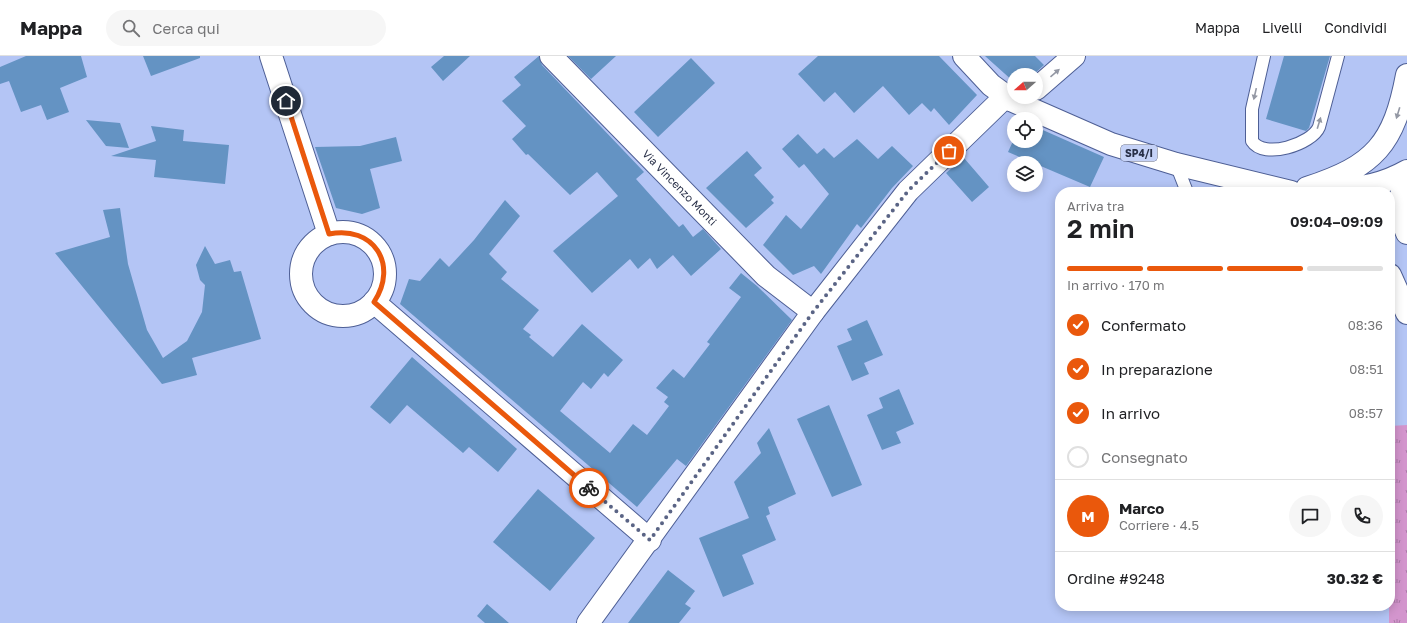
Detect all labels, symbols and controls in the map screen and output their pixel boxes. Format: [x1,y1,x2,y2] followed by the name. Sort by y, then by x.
[106,10,386,46] search box
[20,16,82,39] text: Mappa
[120,17,142,39] icon: search
[152,19,220,37] text: Cerca qui
[1195,19,1240,36] text: Mappa
[1262,19,1302,36] text: Livelli
[1324,19,1387,36] text: Condividi
[1007,68,1043,104] north arrow
[1007,68,1043,192] map controls
[1050,68,1060,77] one-way arrow
[269,84,303,118] pin
[1252,88,1258,100] one-way arrow
[275,90,297,112] icon: home
[1395,107,1401,119] one-way arrow
[1007,112,1043,148] button: locate
[1316,117,1322,129] one-way arrow
[932,134,966,168] pin
[938,140,960,162] icon: bag
[1121,145,1157,161] road number: SP4/I
[640,147,720,228] street label: Via Vincenzo Monti
[1007,156,1043,192] button: layers
[1067,198,1124,214] text: Arriva tra
[1290,212,1383,230] text: 09:04–09:09
[1067,213,1135,244] text: 2 min
[1067,277,1165,293] text: In arrivo · 170 m
[1067,314,1089,336] icon: check
[1101,316,1186,334] text: Confermato
[1348,317,1383,333] text: 08:36
[1067,358,1089,380] icon: check
[1101,360,1213,378] text: In preparazione
[1349,361,1383,377] text: 08:51
[1067,402,1089,424] icon: check
[1101,404,1160,422] text: In arrivo
[1349,405,1383,421] text: 08:57
[1101,448,1188,466] text: Consegnato
[569,468,609,508] courier
[578,477,600,499] icon: bike
[1289,495,1331,537] button: chat
[1341,495,1383,537] button: phone
[1119,499,1164,517] text: Marco
[1081,507,1095,525] text: M
[1119,517,1199,533] text: Corriere · 4.5
[1067,569,1165,587] text: Ordine #9248
[1327,569,1383,587] text: 30.32 €

